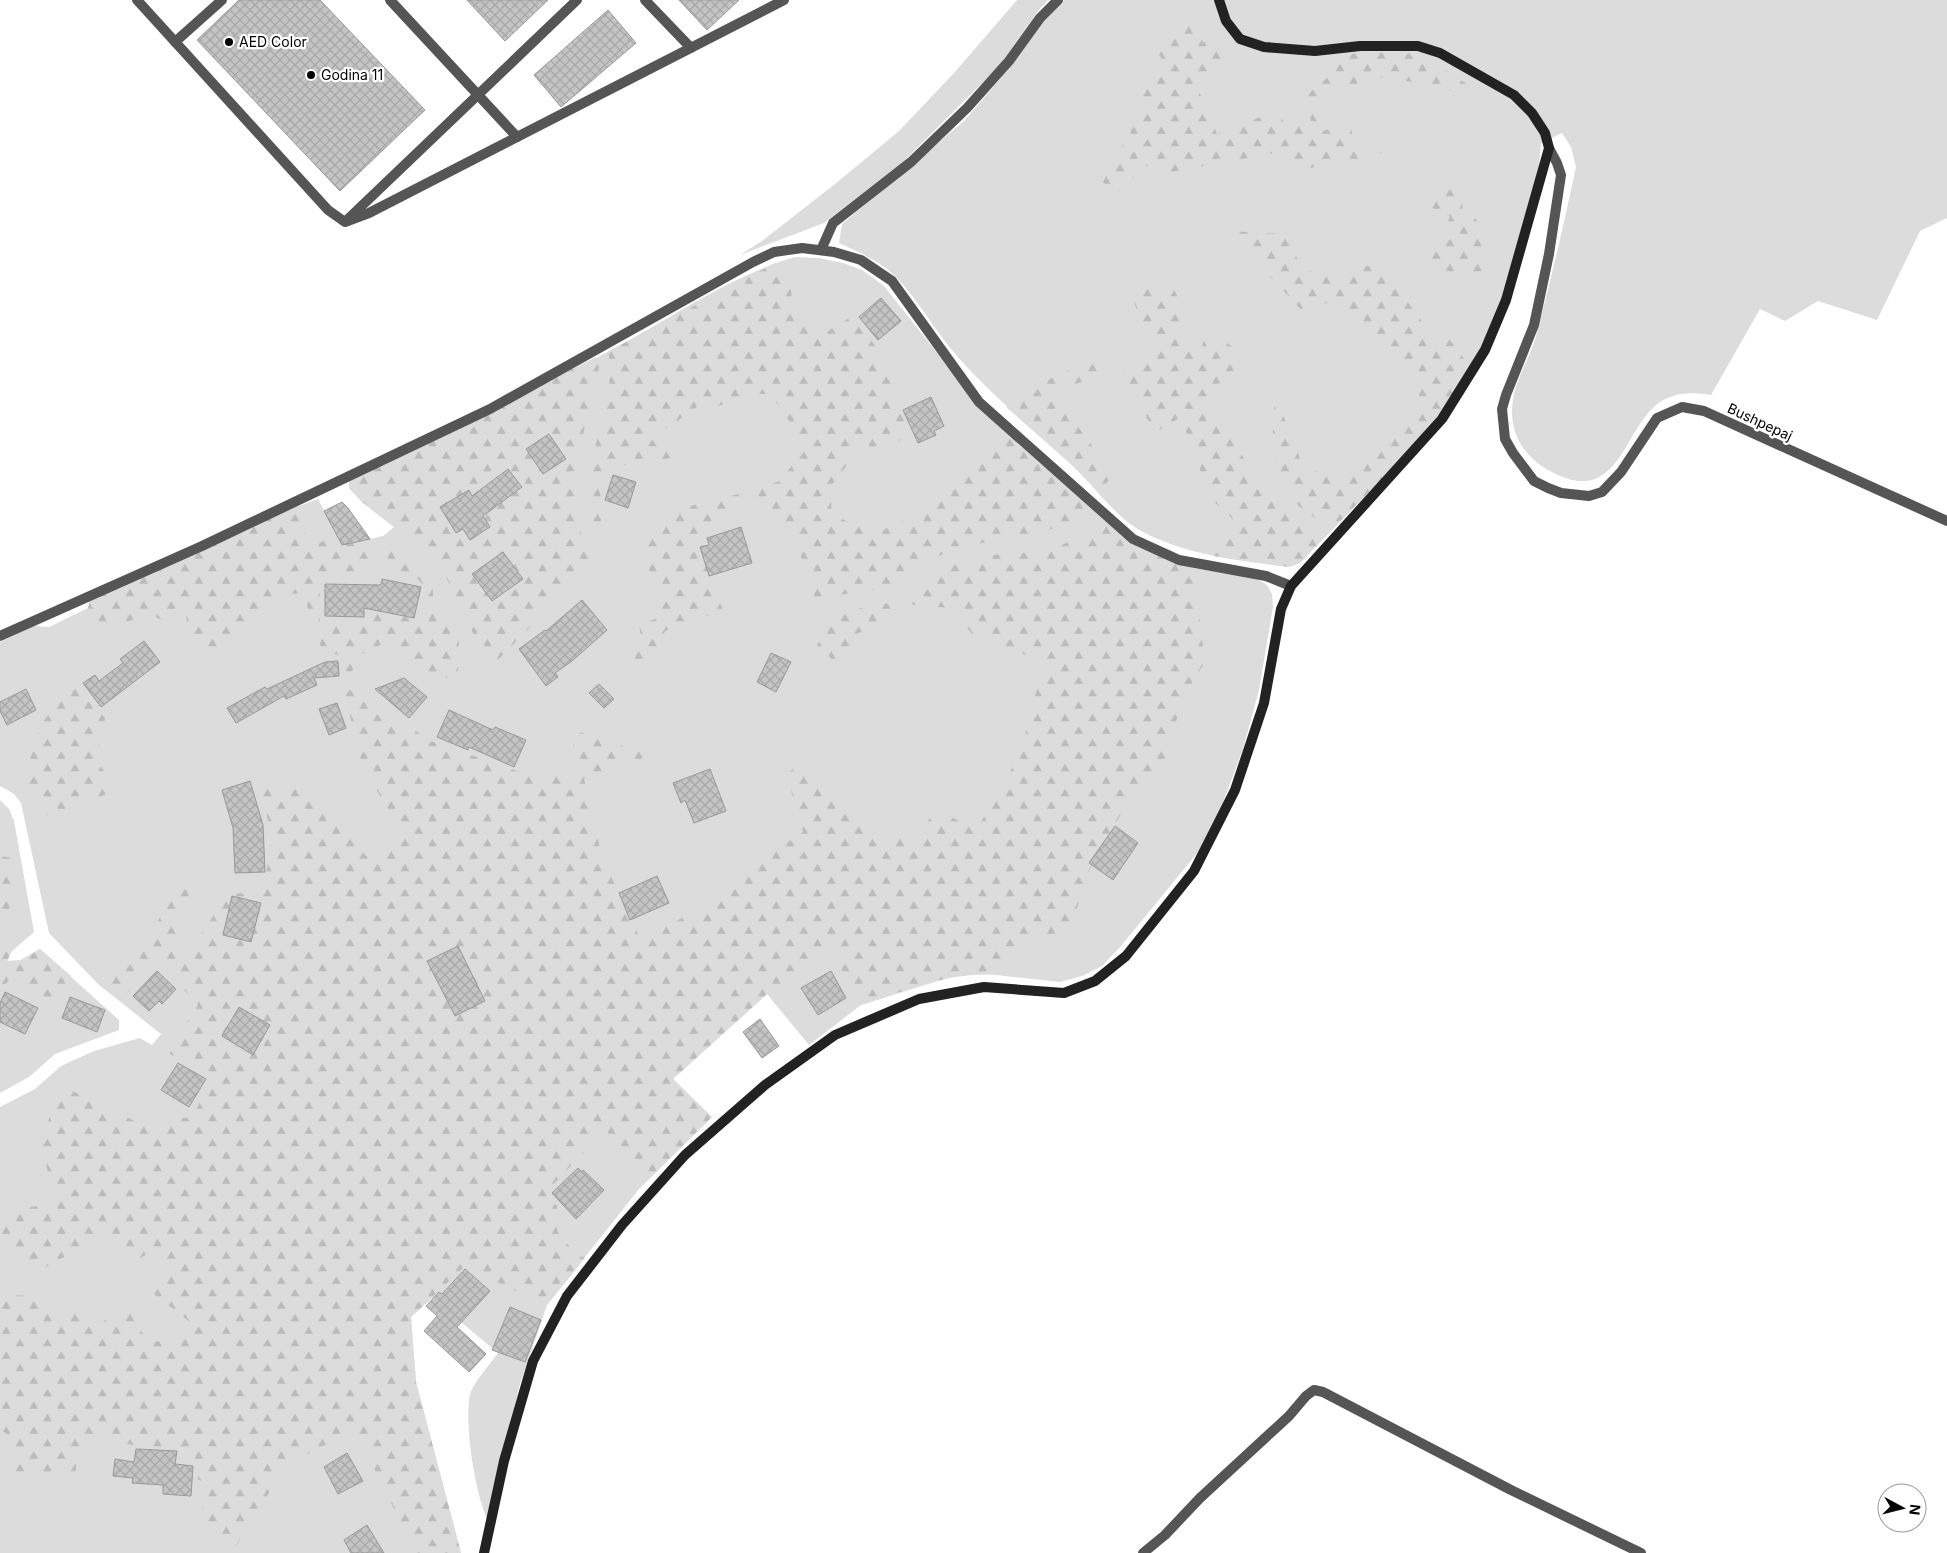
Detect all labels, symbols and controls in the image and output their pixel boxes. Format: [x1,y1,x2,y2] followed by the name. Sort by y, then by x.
[239,33,307,50] place label: AED Color
[223,36,235,48] marker: AED Color
[321,66,383,83] place label: Godina 11
[305,69,317,81] marker: Godina 11
[1725,399,1795,444] street label: Bushpepaj
[1877,1483,1927,1533] north arrow
[1906,1503,1924,1516] text: N

